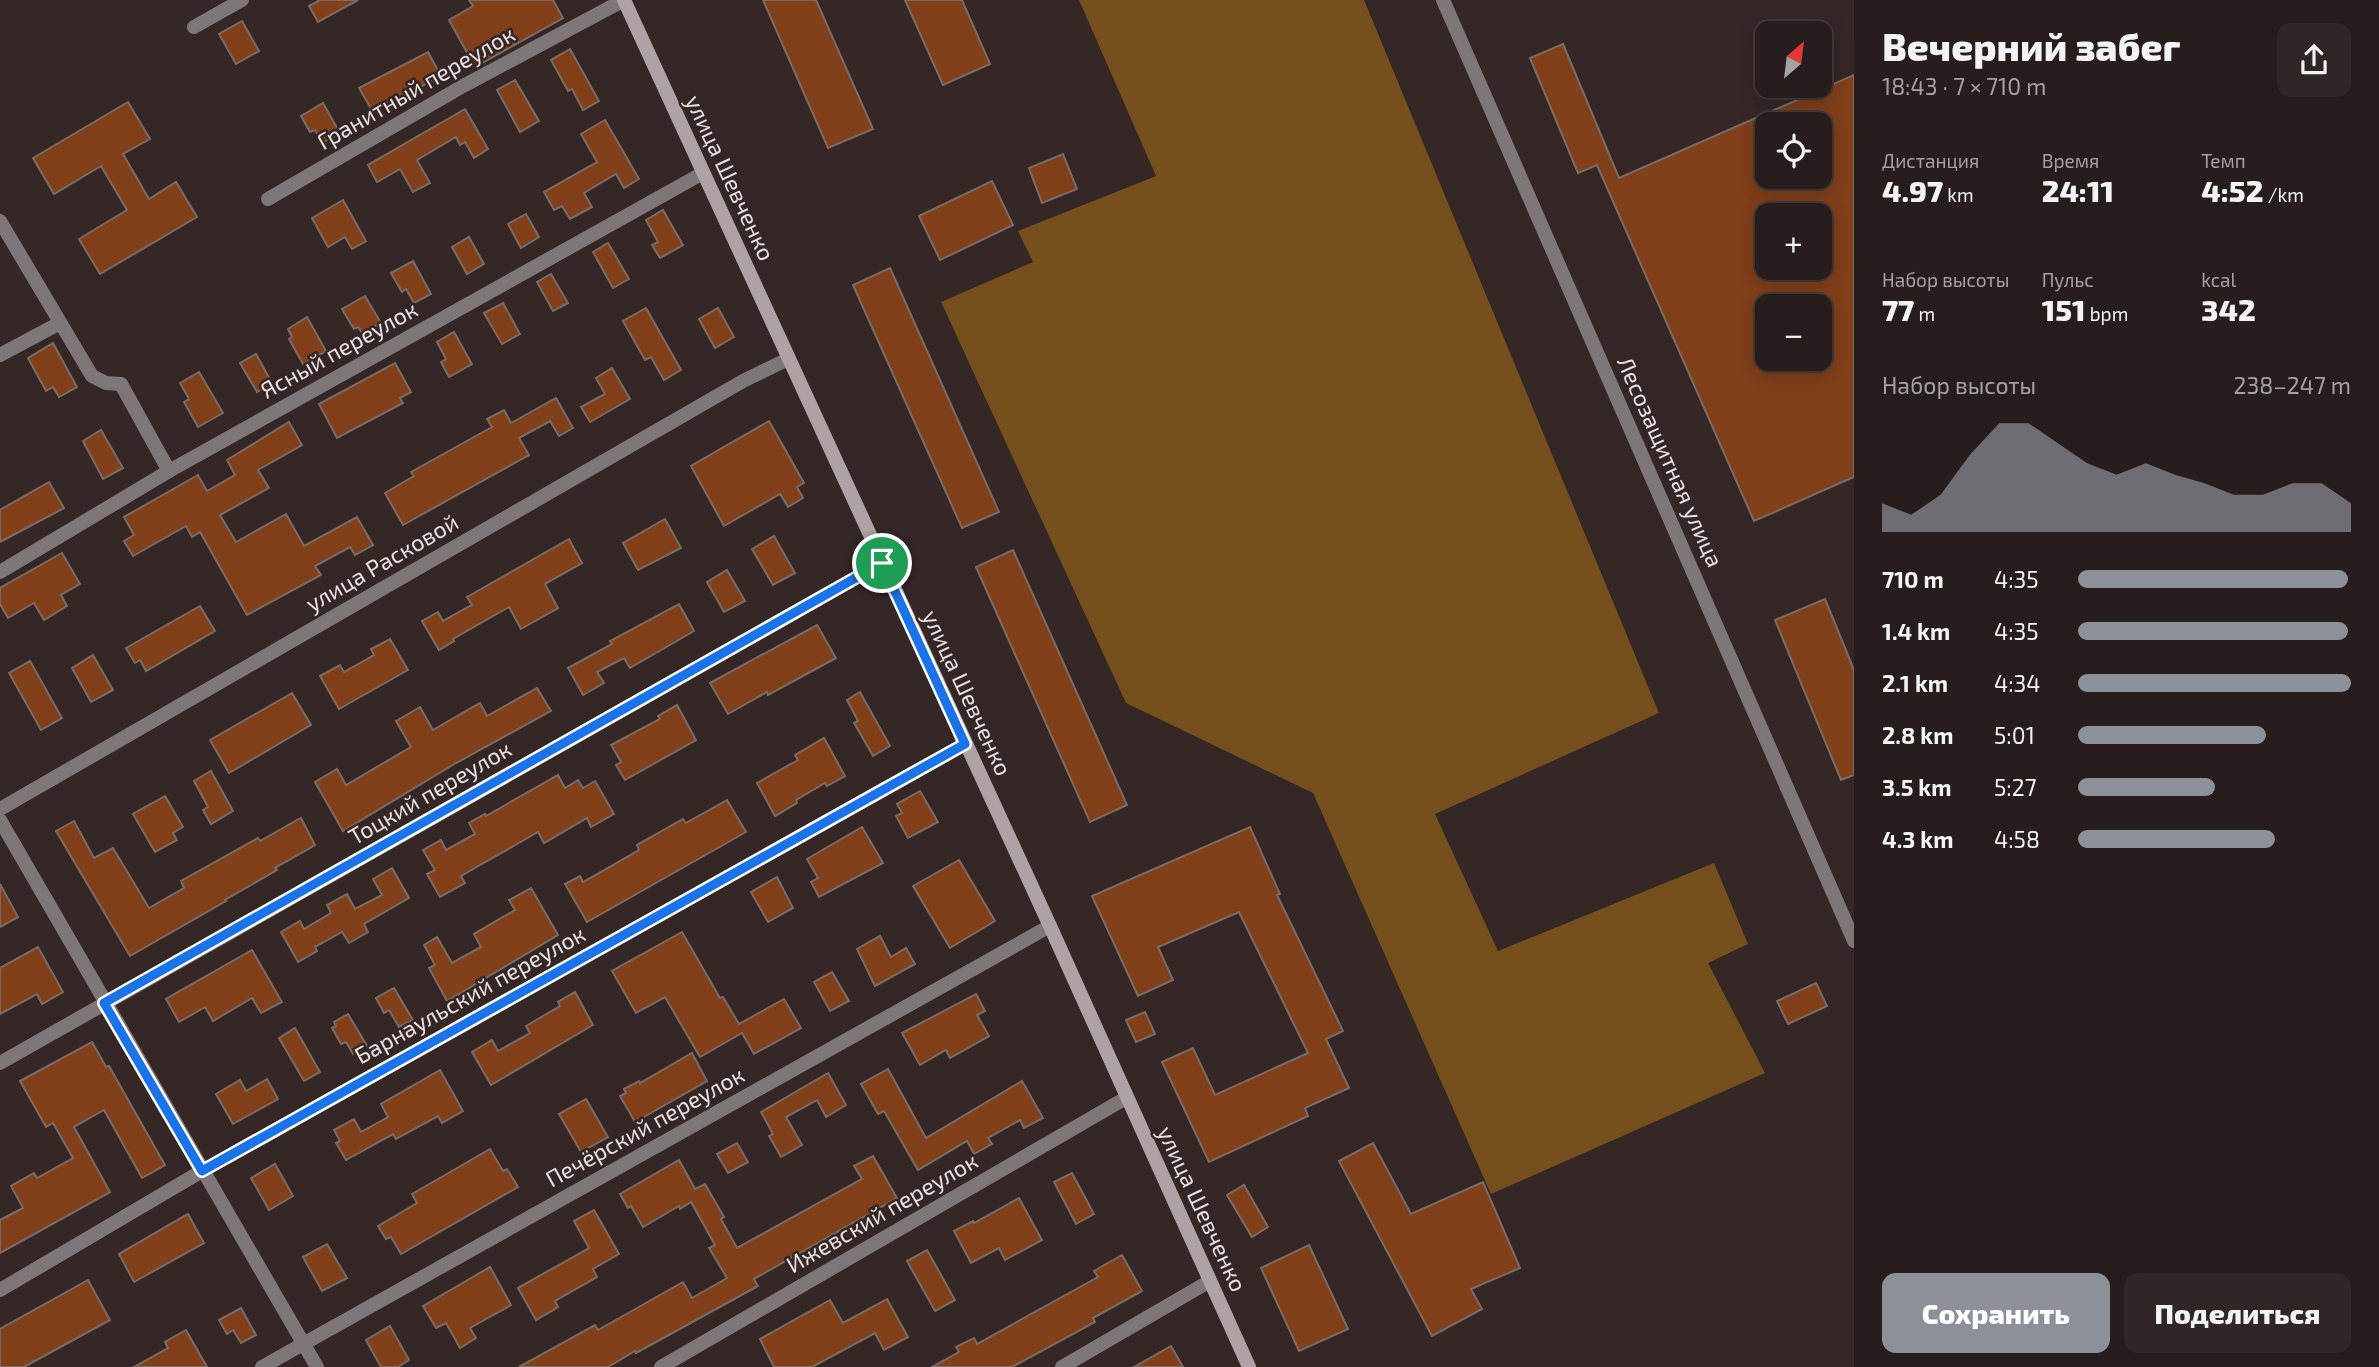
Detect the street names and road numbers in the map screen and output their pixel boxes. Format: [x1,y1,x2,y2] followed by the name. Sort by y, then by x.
[312,19,520,156] street label: Гранитный переулок
[679,90,781,265] street label: улица Шевченко
[255,294,422,405] street label: Ясный переулок
[1611,352,1730,572] street label: Лесозащитная улица
[300,507,463,618] street label: улица Расковой
[916,605,1018,780] street label: улица Шевченко
[343,734,516,851] street label: Тоцкий переулок
[349,919,590,1070] street label: Барнаульский переулок
[540,1060,749,1193] street label: Печёрский переулок
[1151,1121,1253,1296] street label: улица Шевченко
[781,1146,983,1279] street label: Ижевский переулок

